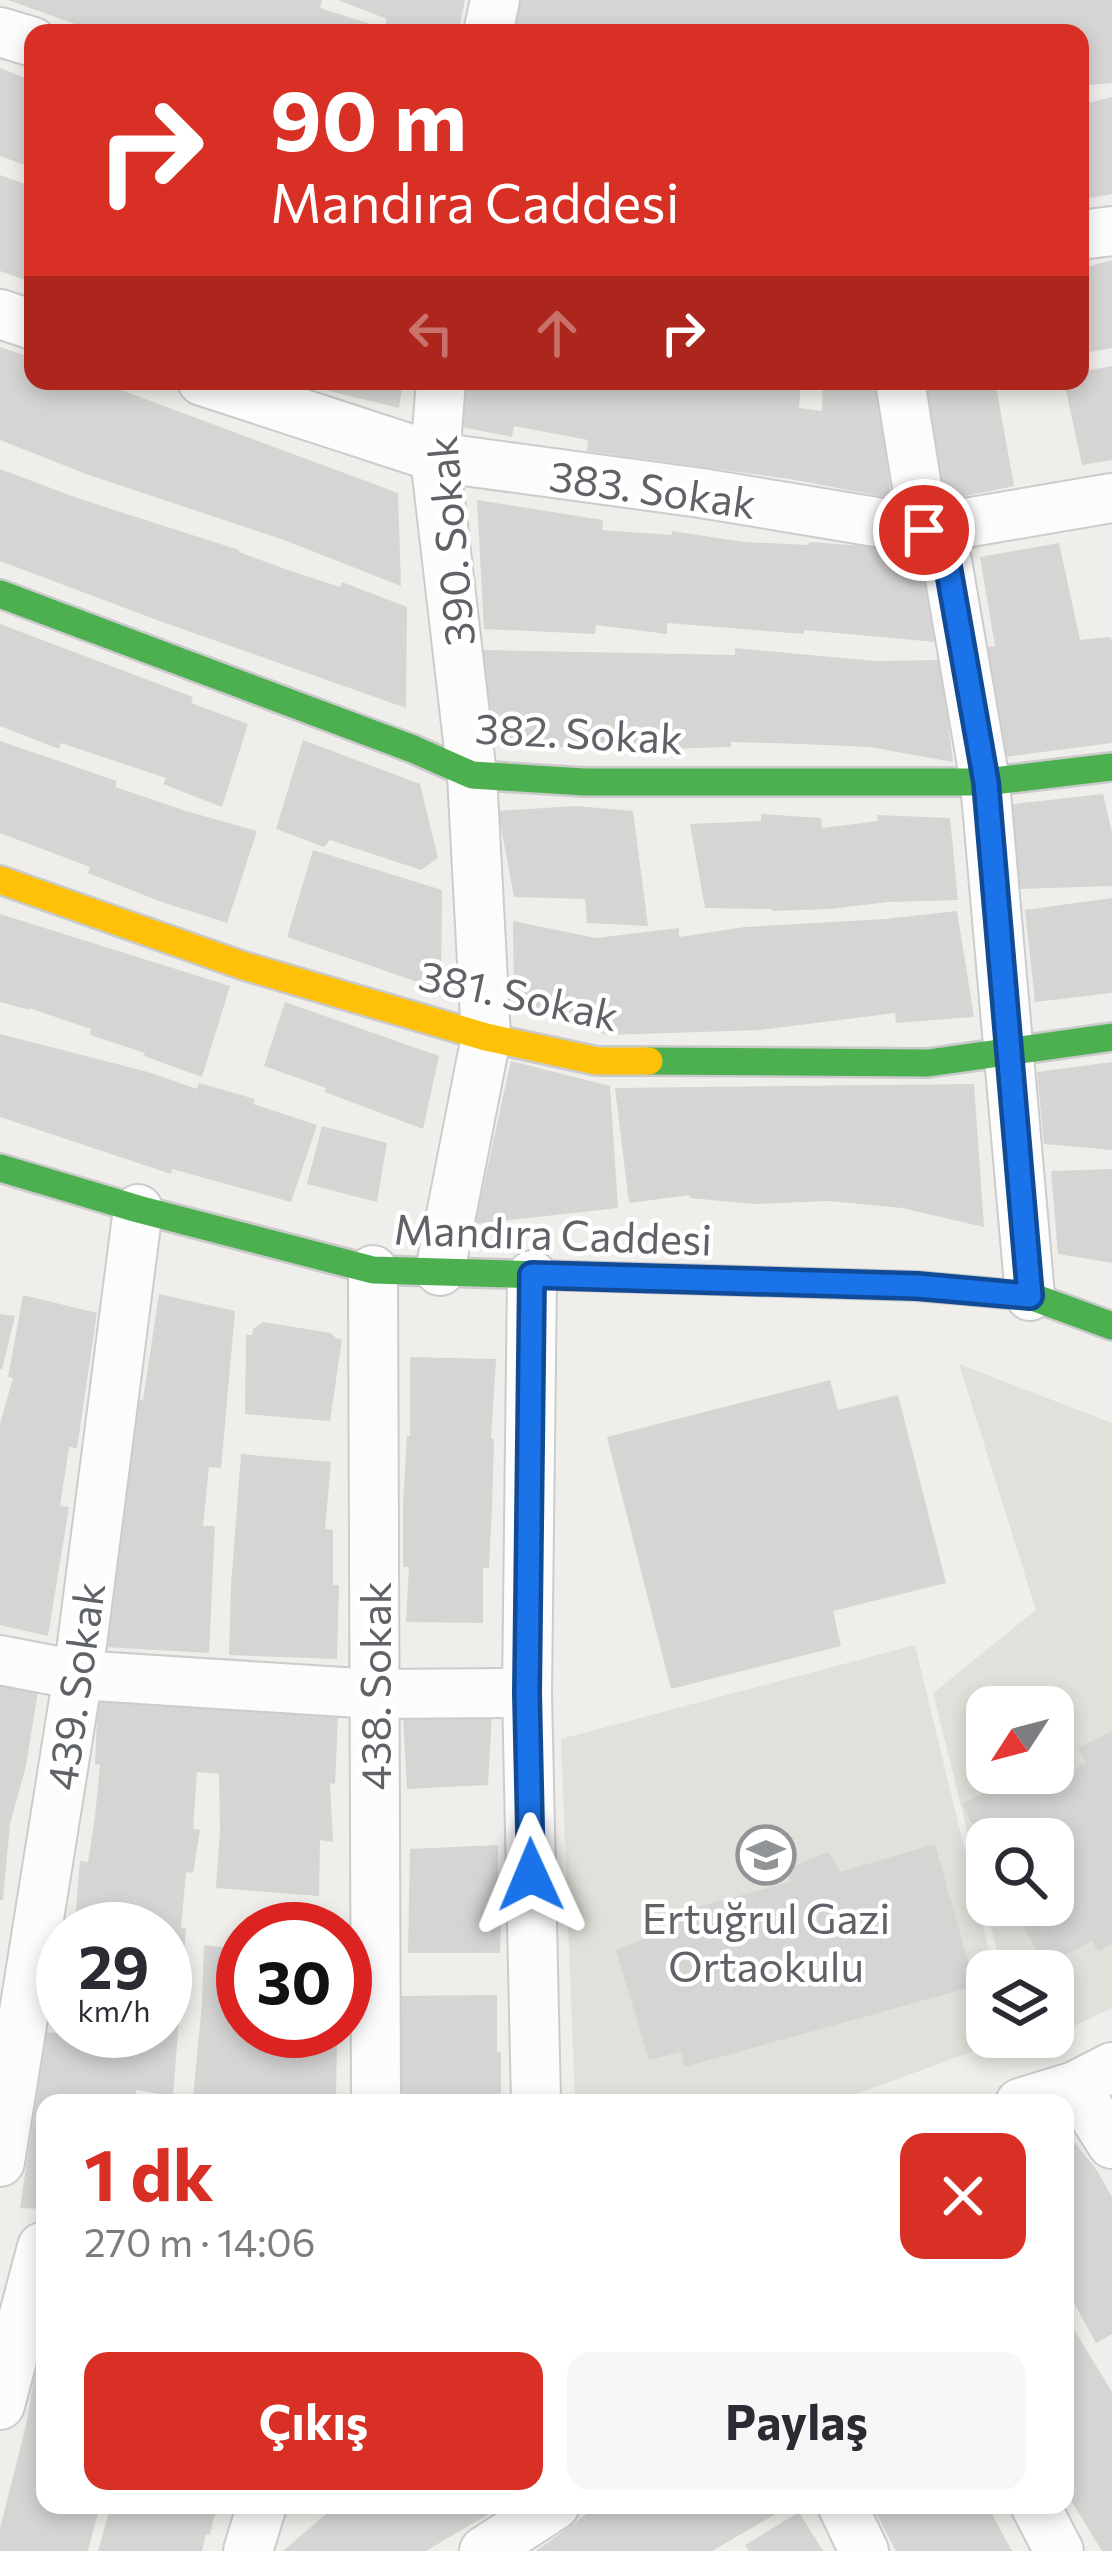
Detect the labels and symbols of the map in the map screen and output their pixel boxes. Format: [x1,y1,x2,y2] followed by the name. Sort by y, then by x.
[414,433,484,649] street label: 390. Sokak
[547,448,759,528] street label: 383. Sokak
[873,479,975,581] pin
[474,701,684,763] street label: 382. Sokak
[415,948,623,1040] street label: 381. Sokak
[393,1201,713,1265] street label: Mandıra Caddesi
[34,1579,114,1793] street label: 439. Sokak
[348,1581,400,1791] street label: 438. Sokak
[966,1686,1074,1794] north arrow
[468,1812,594,1938] position arrow
[735,1824,797,1886] school or university icon: Ertuğrul Gazi Ortaokulu
[642,1891,890,1991] place label: Ertuğrul Gazi Ortaokulu
[216,1902,372,2058] speed limit sign: 30

